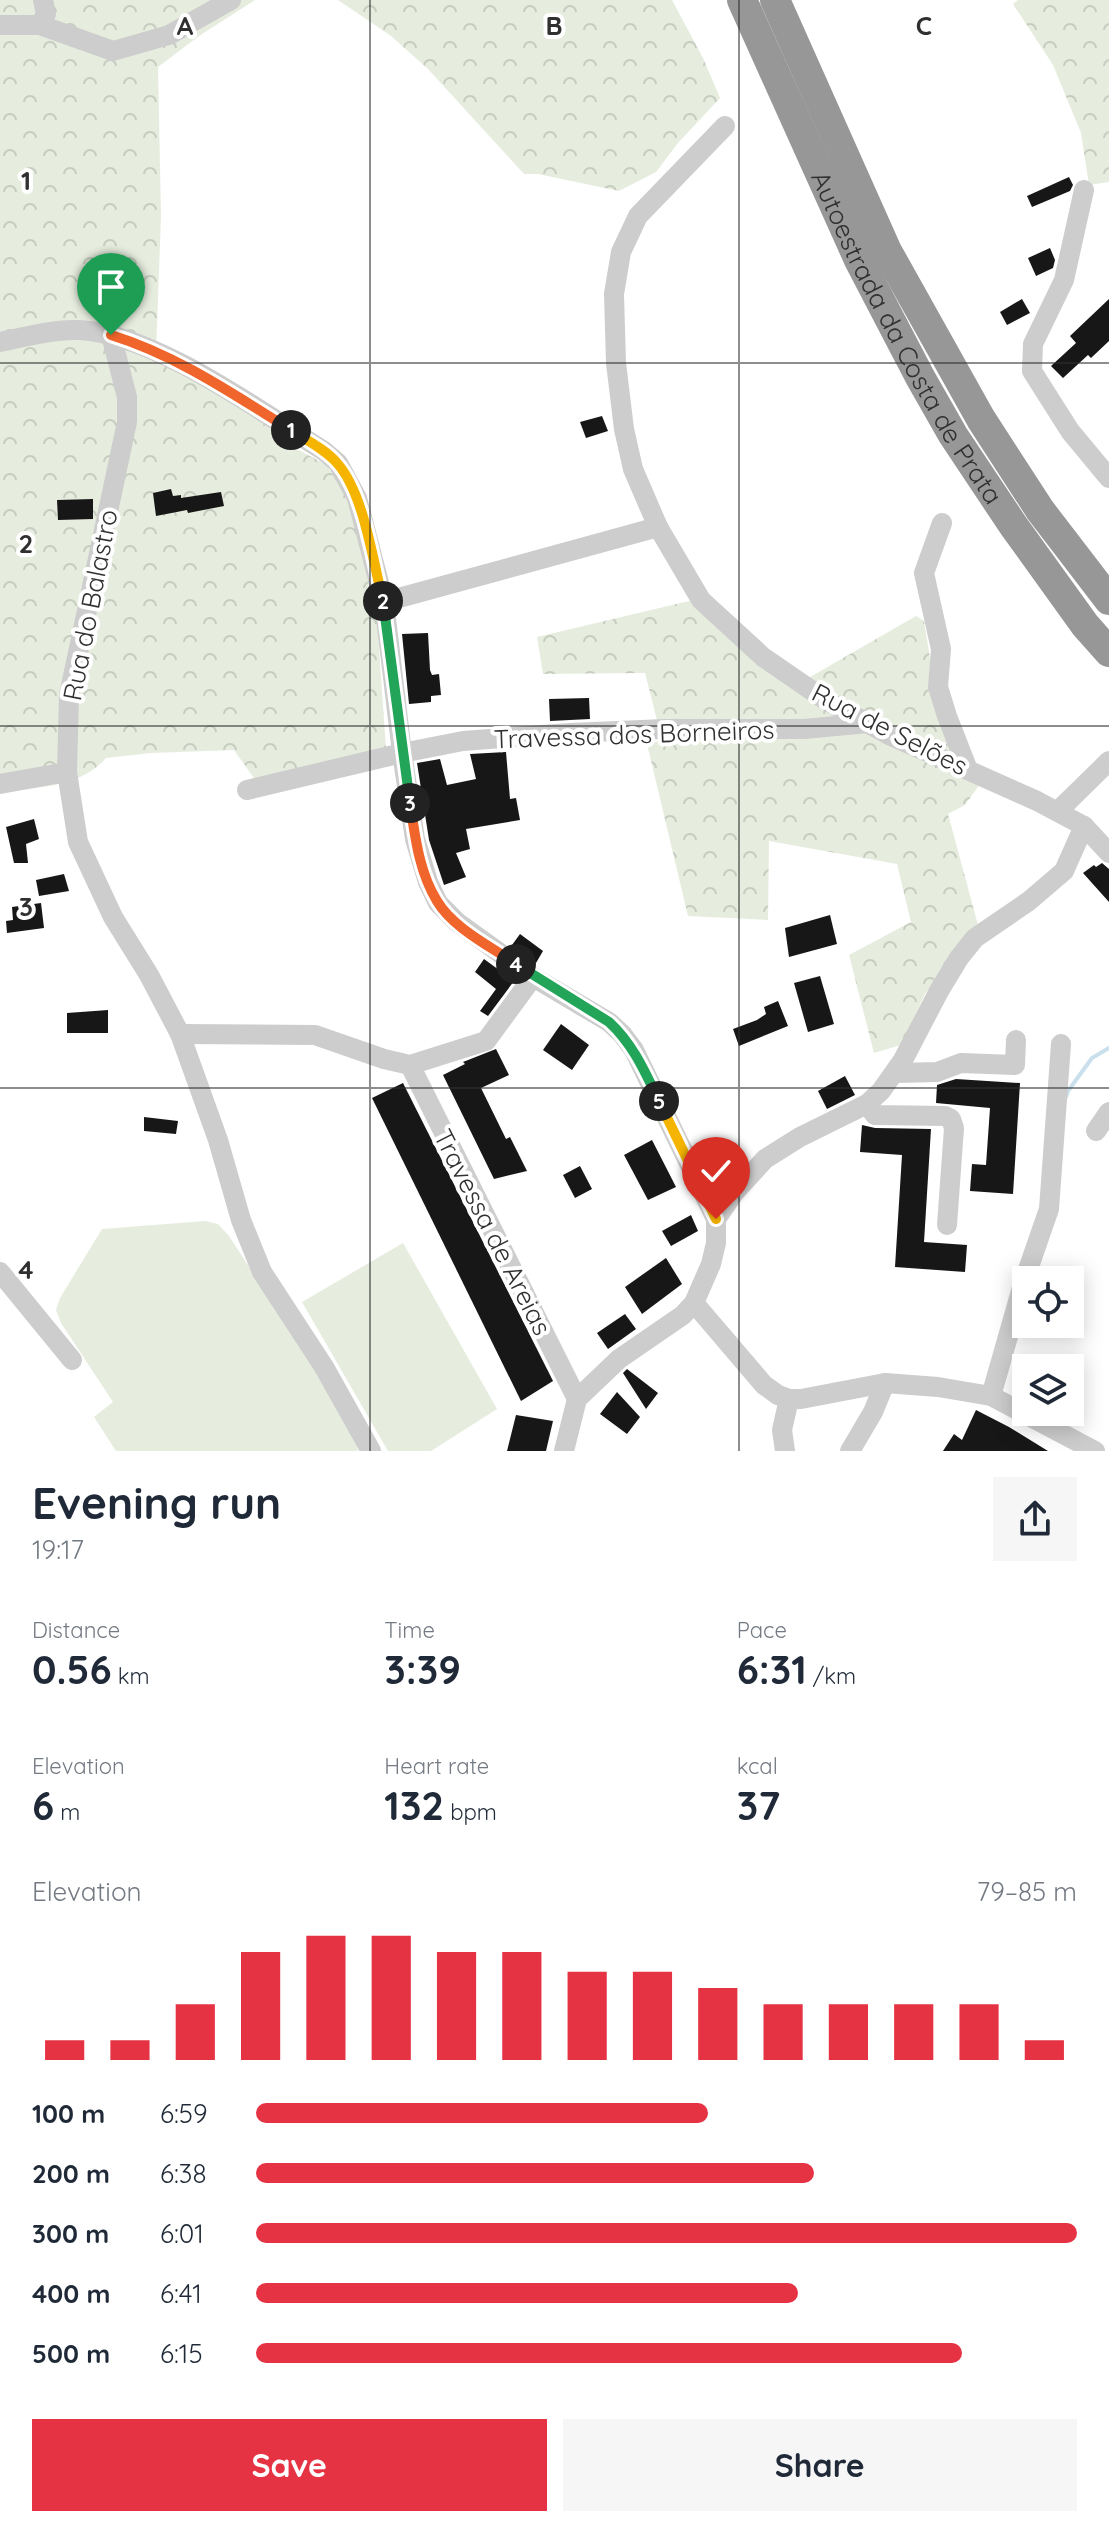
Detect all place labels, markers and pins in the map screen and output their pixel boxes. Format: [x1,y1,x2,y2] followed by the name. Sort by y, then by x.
[77,253,145,335] pin
[271,410,311,450] pin: 1
[363,581,403,621] pin: 2
[390,783,430,823] pin: 3
[496,944,536,984] pin: 4
[639,1081,679,1121] pin: 5
[682,1137,750,1219] pin

